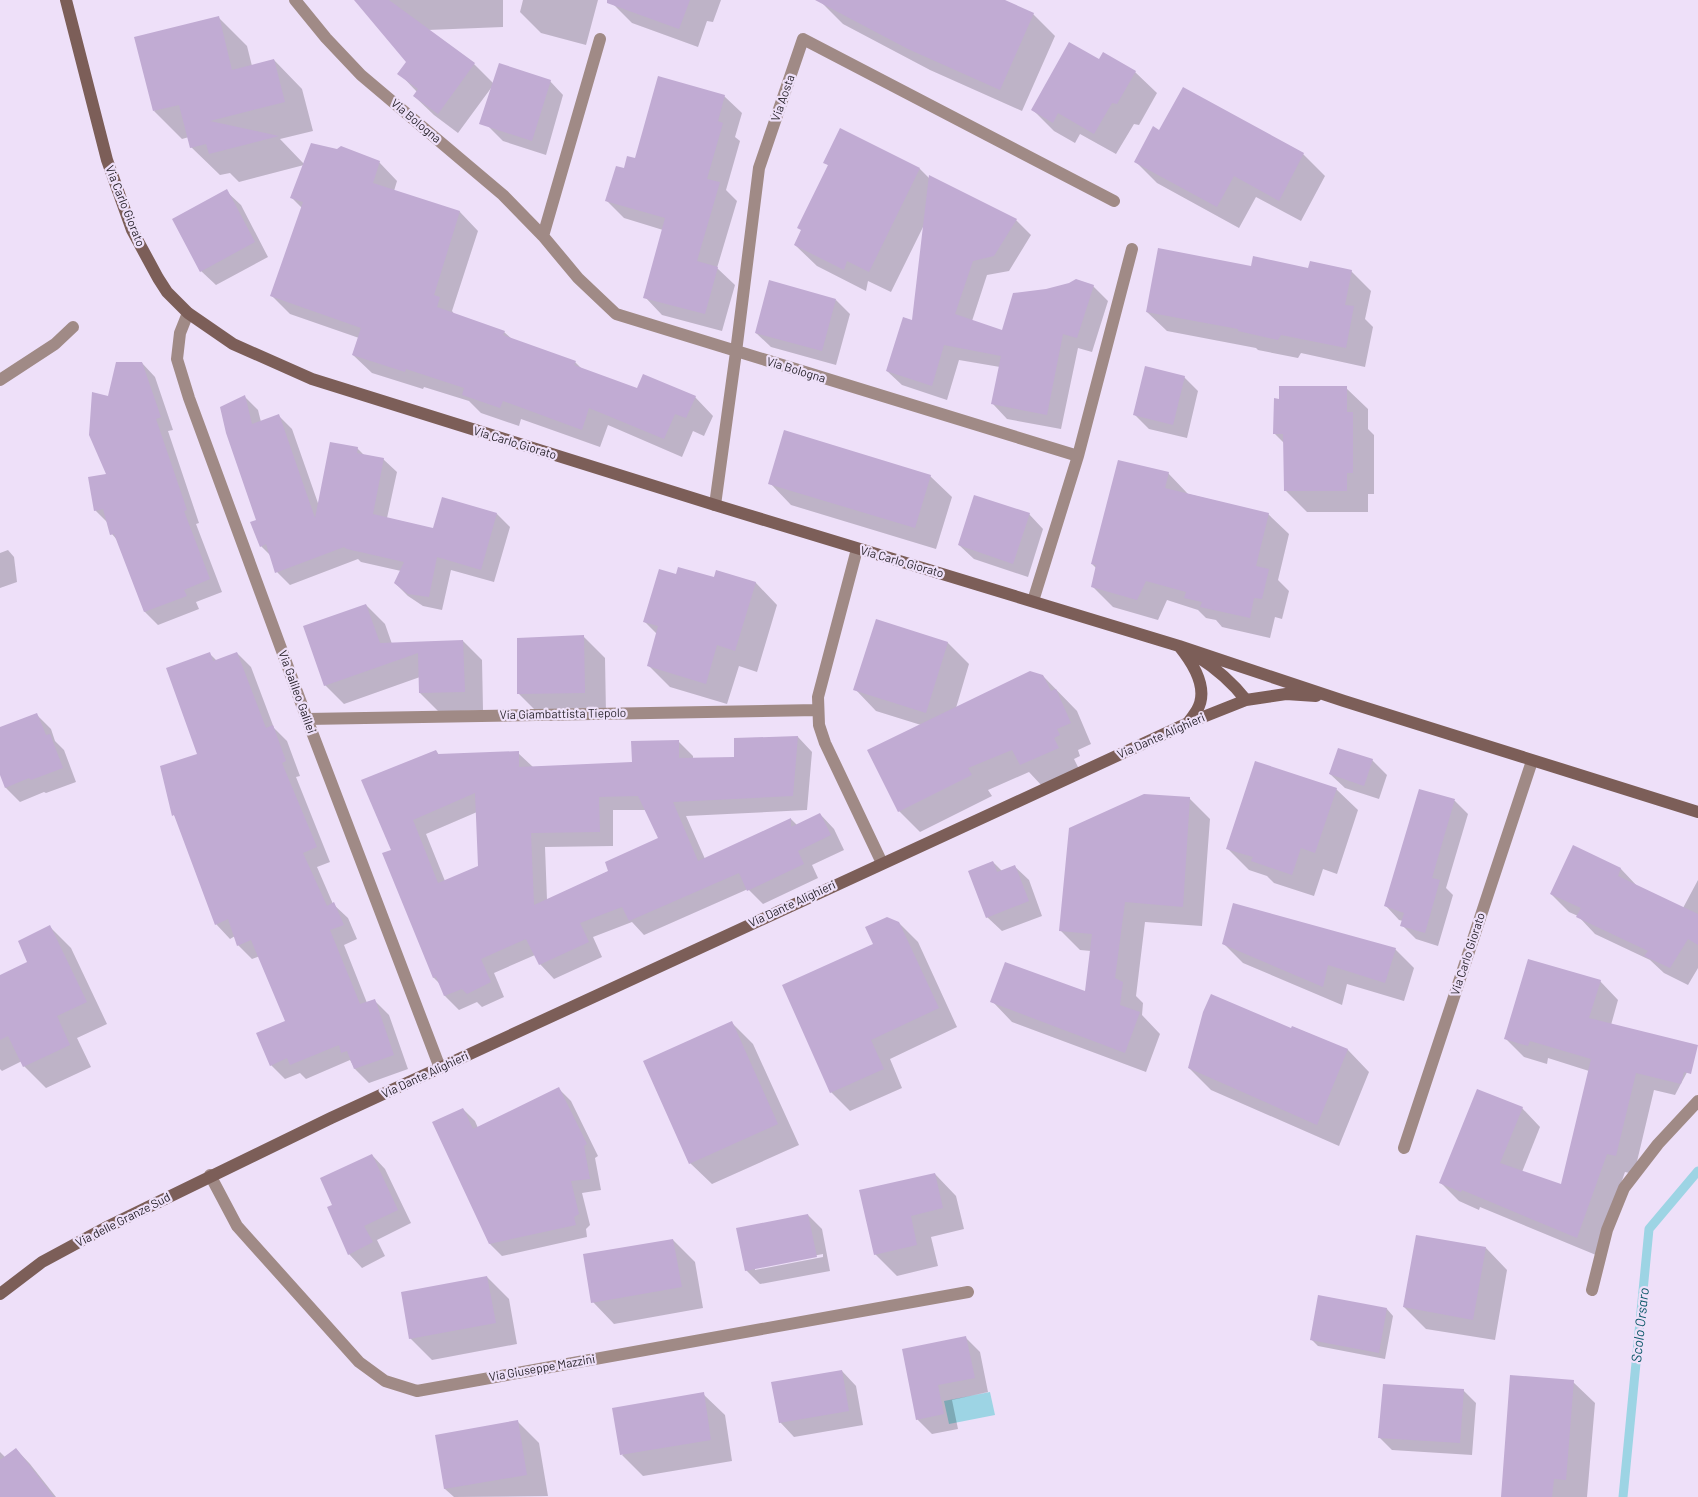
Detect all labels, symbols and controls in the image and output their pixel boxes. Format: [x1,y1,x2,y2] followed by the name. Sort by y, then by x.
[768,72,797,123] street label: Via Aosta
[389,95,445,145] street label: Via Bologna
[103,163,149,248] street label: Via Carlo Giorato
[765,353,828,385] street label: Via Bologna
[472,423,559,461] street label: Via Carlo Giorato
[859,542,946,580] street label: Via Carlo Giorato
[276,648,319,735] street label: Via Galileo Galilei
[500,705,626,721] street label: Via Giambattista Tiepolo
[1115,709,1207,761] street label: Via Dante Alighieri
[746,877,837,929] street label: Via Dante Alighieri
[1447,911,1487,997] street label: Via Carlo Giorato
[379,1048,470,1100] street label: Via Dante Alighieri
[73,1189,172,1249] street label: Via delle Granze Sud
[1627,1287,1652,1363] water label: Scolo Orsaro
[488,1351,596,1383] street label: Via Giuseppe Mazzini

